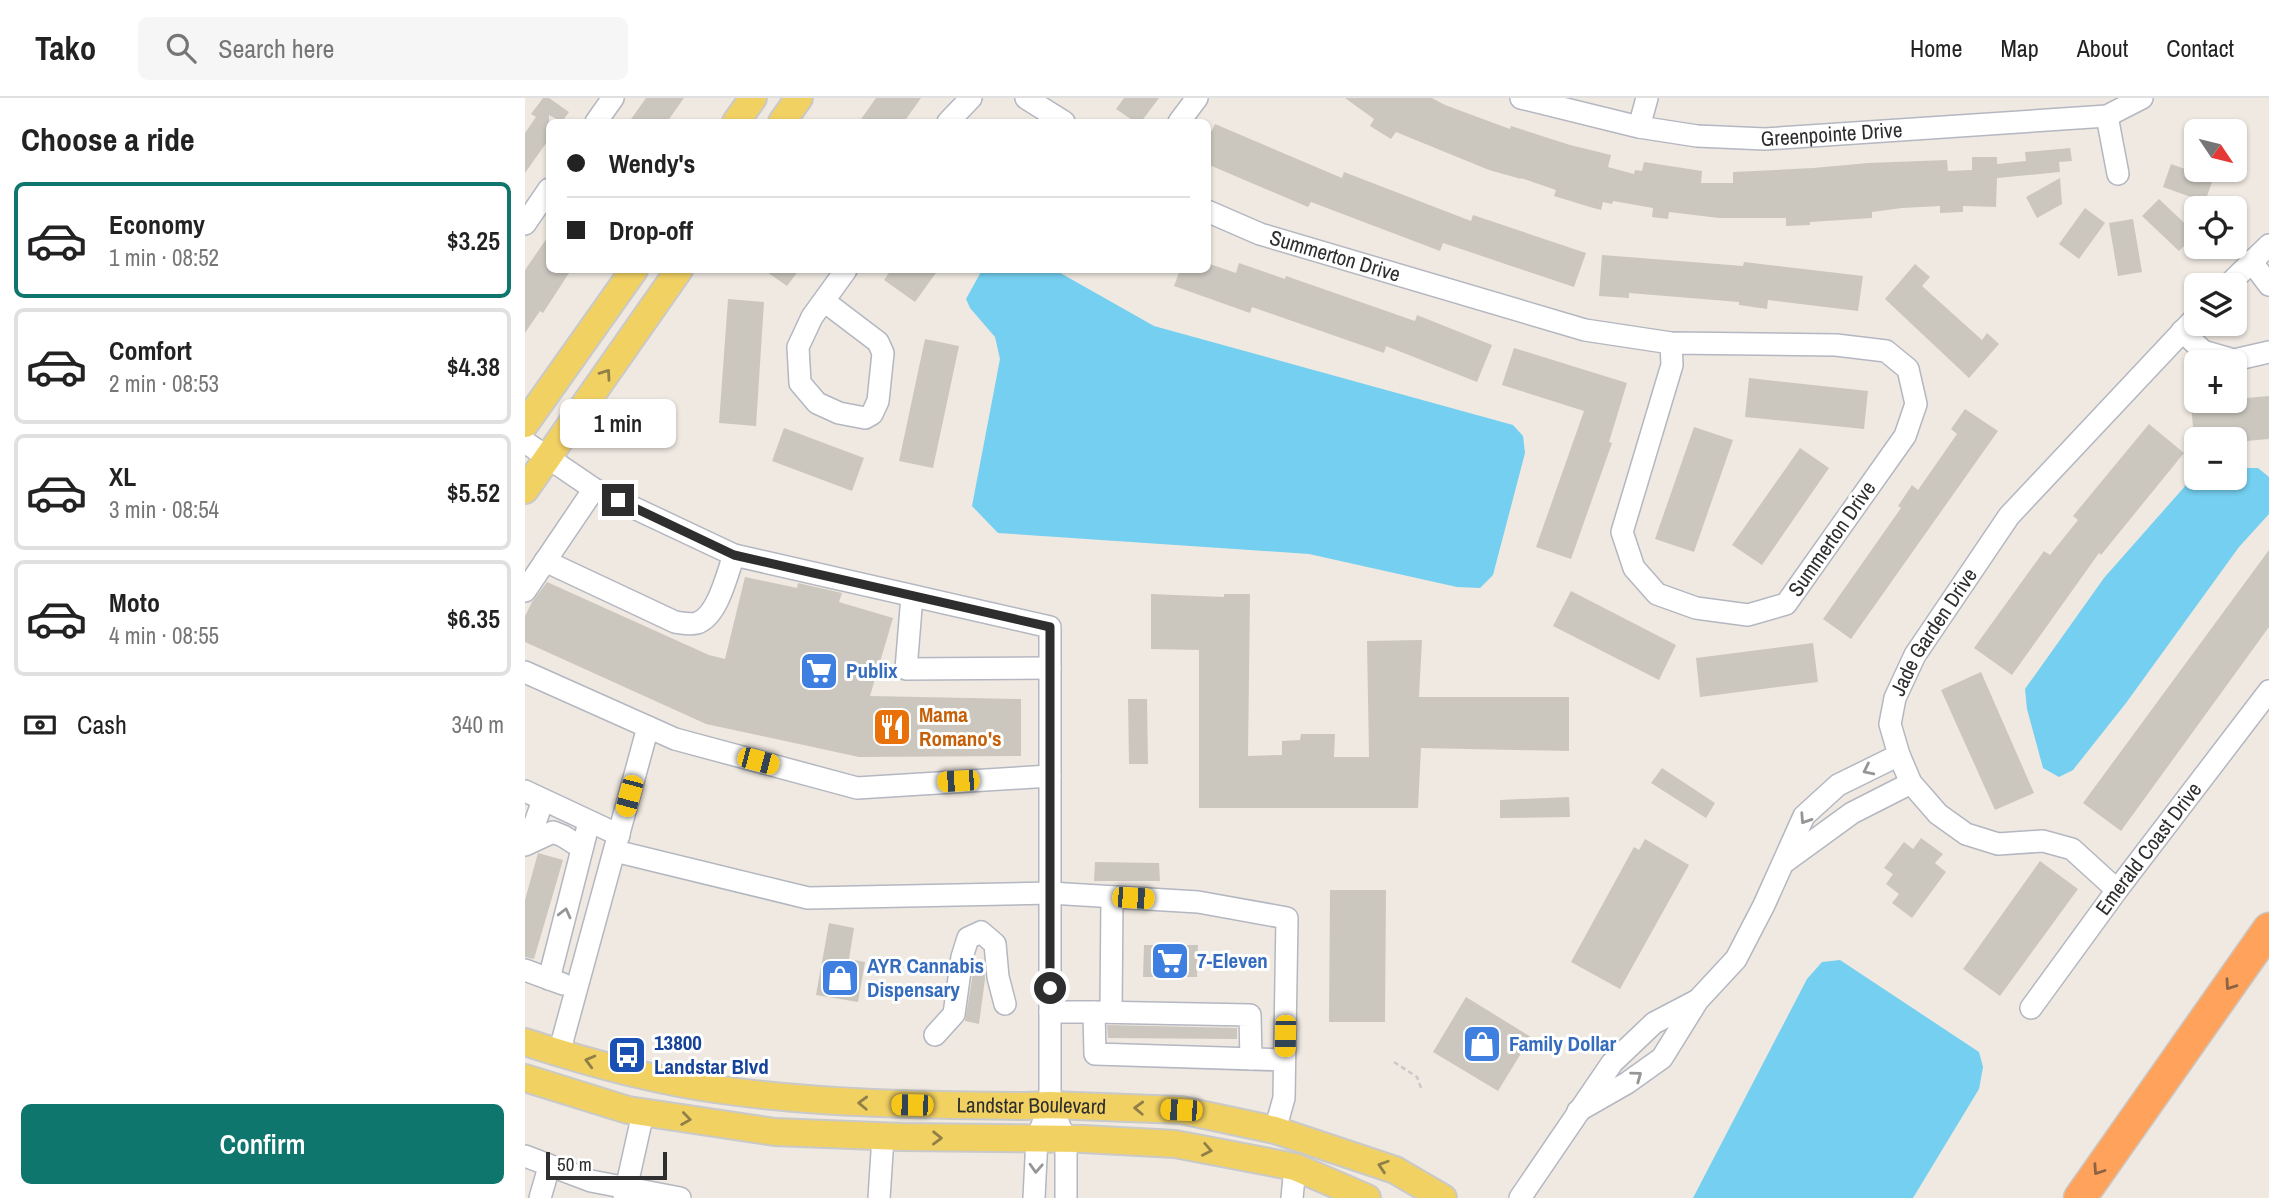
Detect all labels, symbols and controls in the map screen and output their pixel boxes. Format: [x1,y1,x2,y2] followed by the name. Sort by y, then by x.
[138,17,628,80] search box
[35,26,96,70] text: Tako
[162,29,200,67] icon: search
[218,31,334,66] text: Search here
[1910,32,1962,64] text: Home
[2000,32,2039,64] text: Map
[2077,32,2128,64] text: About
[2166,32,2234,64] text: Contact
[1760,115,1903,153] street label: Greenpointe Drive
[21,118,195,161] text: Choose a ride
[2184,119,2247,182] north arrow
[2184,119,2247,490] map controls
[609,146,695,181] text: Wendy's
[2184,196,2247,259] button: locate
[109,207,205,242] text: Economy
[25,209,88,272] icon: car
[609,213,693,248] text: Drop-off
[447,223,500,258] text: $3.25
[1266,223,1404,289] street label: Summerton Drive
[109,242,219,273] text: 1 min · 08:52
[2184,273,2247,336] button: layers
[109,333,192,368] text: Comfort
[25,335,88,398] icon: car
[447,349,500,384] text: $4.38
[2184,350,2247,413] button: +
[109,368,219,399] text: 2 min · 08:53
[598,369,610,382] one-way arrow
[560,398,676,448] callout: 1 min
[594,408,642,439] text: 1 min
[2184,427,2247,490] button: −
[109,459,136,494] text: XL
[25,461,88,524] icon: car
[447,475,500,510] text: $5.52
[1781,475,1882,602] street label: Summerton Drive
[602,484,634,516] route end
[109,494,219,525] text: 3 min · 08:54
[1883,562,1984,700] street label: Jade Garden Drive
[109,585,160,620] text: Moto
[25,587,88,650] icon: car
[447,601,500,636] text: $6.35
[109,620,219,651] text: 4 min · 08:55
[798,650,840,692] supermarket icon: Publix
[846,656,898,685] place label: Publix
[919,700,1002,753] place label: Mama Romano's
[21,706,59,744] icon: cash
[871,706,913,748] restaurant icon: Mama Romano's
[77,707,127,742] text: Cash
[452,709,504,740] text: 340 m
[735,745,782,777] car
[1863,762,1875,776] one-way arrow
[937,769,980,793] car
[614,773,645,819] car
[2088,776,2208,921] street label: Emerald Coast Drive
[1800,811,1813,824] one-way arrow
[1112,886,1155,910] car
[557,907,571,919] one-way arrow
[1149,940,1191,982] supermarket icon: 7-Eleven
[1197,946,1268,975] place label: 7-Eleven
[867,951,984,1004] place label: AYR Cannabis Dispensary
[819,957,861,999] shop icon: AYR Cannabis Dispensary
[1034,972,1066,1004] route start
[2226,977,2238,990] one-way arrow
[1275,1015,1296,1057] car
[1461,1023,1503,1065] shop icon: Family Dollar
[654,1028,769,1081] place label: 13800 Landstar Blvd
[1509,1029,1617,1058] place label: Family Dollar
[606,1034,648,1076] bus stop icon: 13800 Landstar Blvd
[584,1055,596,1070] one-way arrow
[1629,1072,1641,1084] one-way arrow
[956,1090,1107,1121] street label: Landstar Boulevard
[891,1094,934,1116] car
[857,1096,868,1111] one-way arrow
[1160,1099,1203,1121] car
[1133,1101,1144,1116] one-way arrow
[21,1104,504,1184] button: Confirm
[680,1111,692,1126] one-way arrow
[932,1130,942,1146] one-way arrow
[1201,1142,1213,1157] one-way arrow
[546,1149,667,1181] scale bar
[557,1151,592,1177] text: 50 m
[1378,1160,1390,1174] one-way arrow
[2094,1162,2106,1175] one-way arrow
[1028,1163,1043,1174] one-way arrow

